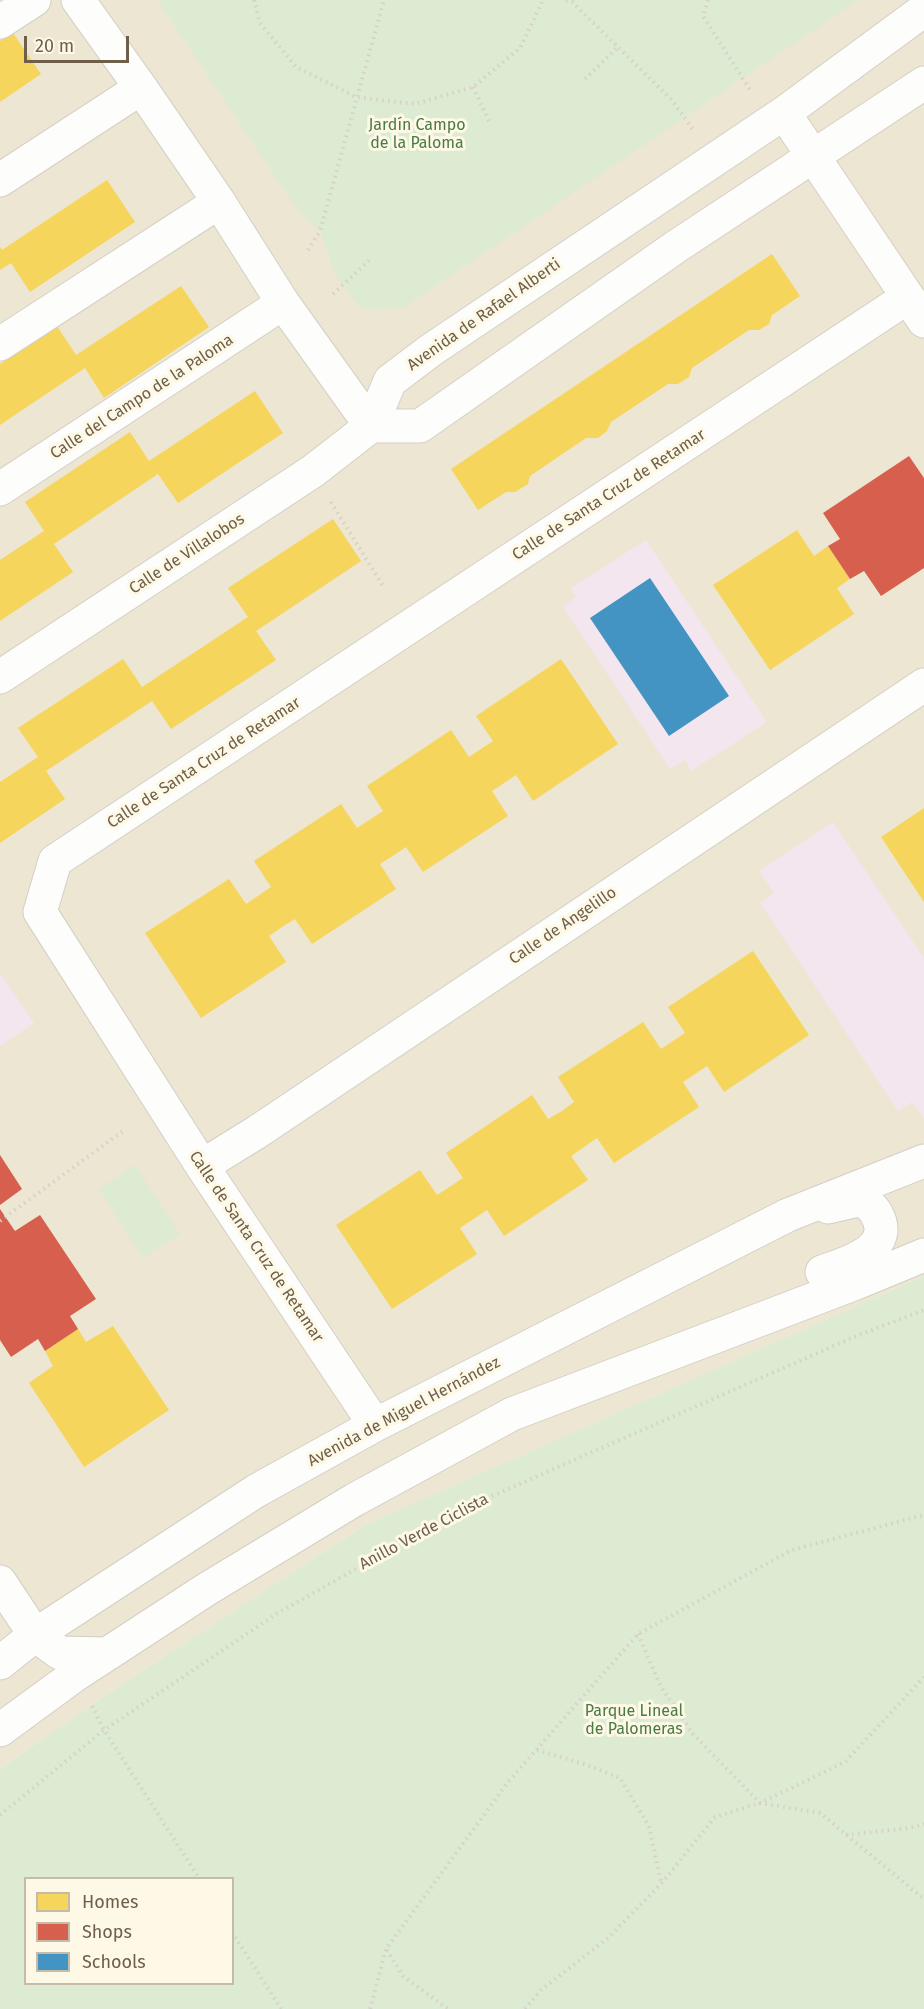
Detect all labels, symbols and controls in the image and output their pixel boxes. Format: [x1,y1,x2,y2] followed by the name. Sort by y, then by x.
[27,24,132,62] scale bar
[35,35,74,57] text: 20 m
[368,116,466,154] park label: Jardín Campo de la Paloma
[404,255,564,375] street label: Avenida de Rafael Alberti
[47,331,237,463] street label: Calle del Campo de la Paloma
[509,425,709,565] street label: Calle de Santa Cruz de Retamar
[126,510,248,598] street label: Calle de Villalobos
[104,693,304,833] street label: Calle de Santa Cruz de Retamar
[506,883,620,969] street label: Calle de Angelillo
[185,1148,327,1346] street label: Calle de Santa Cruz de Retamar
[305,1353,503,1471] street label: Avenida de Miguel Hernández
[356,1490,492,1574] street label: Anillo Verde Ciclista
[585,1702,683,1740] park label: Parque Lineal de Palomeras
[24,1877,234,1985] legend
[82,1891,138,1913] text: Homes
[82,1921,132,1943] text: Shops
[82,1951,146,1973] text: Schools

